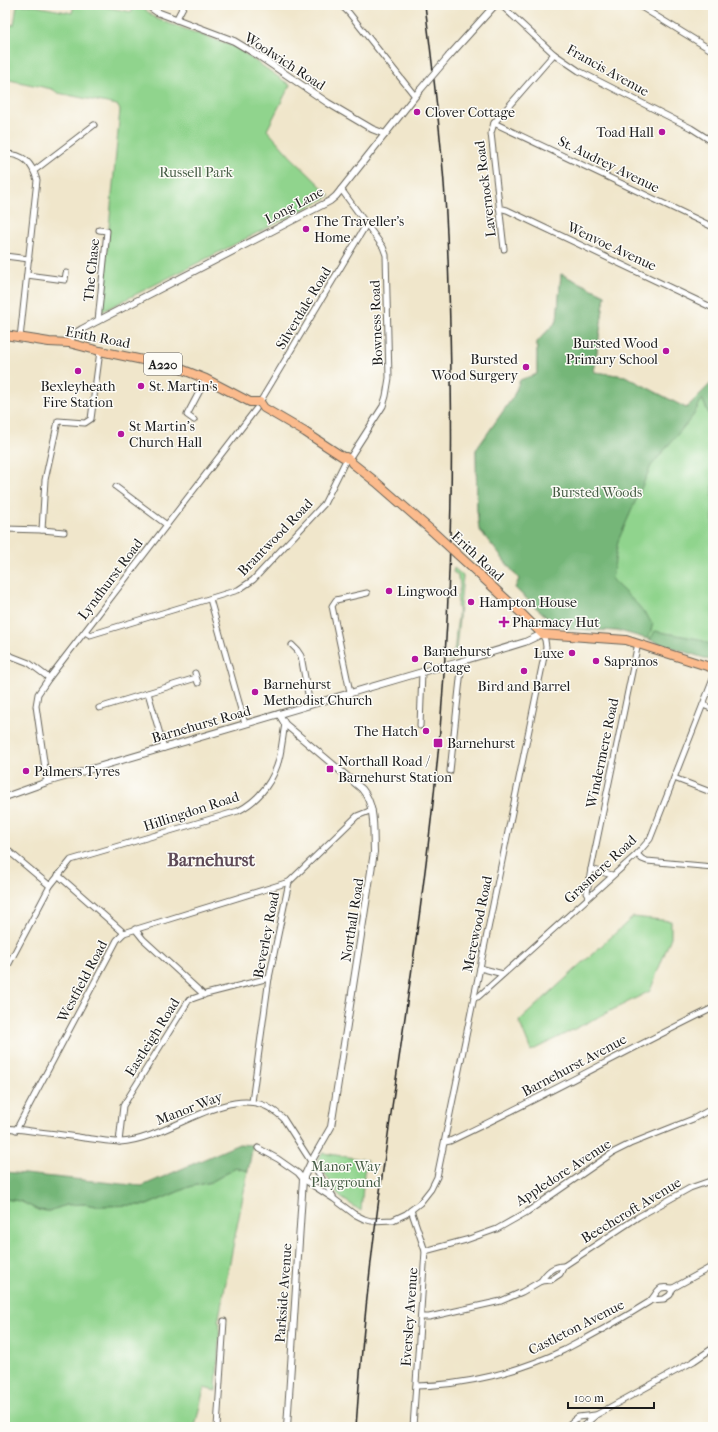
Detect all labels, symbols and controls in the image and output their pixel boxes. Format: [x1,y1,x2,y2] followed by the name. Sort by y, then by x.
[240,28,329,94] street label: Woolwich Road
[564,41,652,100] street label: Francis Avenue
[425,104,515,121] place label: Clover Cottage
[412,107,422,117] marker: Clover Cottage
[596,124,654,141] place label: Toad Hall
[657,127,667,137] marker: Toad Hall
[555,133,662,196] street label: St. Audrey Avenue
[471,139,500,238] street label: Lavernock Road
[159,164,234,181] park label: Russell Park
[262,183,327,228] street label: Long Lane
[314,213,404,246] place label: The Traveller's Home
[564,218,659,275] street label: Wenvoe Avenue
[301,224,311,234] marker: The Traveller's Home
[80,238,103,302] street label: The Chase
[272,264,335,353] street label: Silverdale Road
[366,279,386,366] street label: Bowness Road
[64,323,132,352] street label: Erith Road
[566,335,658,368] place label: Bursted Wood Primary School
[661,346,671,356] marker: Bursted Wood Primary School
[431,351,519,384] place label: Bursted Wood Surgery
[144,353,182,375] road number: A220
[521,362,531,372] marker: Bursted Wood Surgery
[73,366,83,376] marker: Bexleyheath Fire Station
[40,378,116,411] place label: Bexleyheath Fire Station
[149,378,218,395] place label: St. Martin's
[136,381,146,391] marker: St. Martin's
[129,418,202,451] place label: St Martin's Church Hall
[116,429,126,439] marker: St Martin's Church Hall
[552,484,642,501] park label: Bursted Woods
[234,495,317,579] street label: Brantwood Road
[448,528,508,585] street label: Erith Road
[74,535,147,623] street label: Lyndhurst Road
[397,583,458,600] place label: Lingwood
[384,586,394,596] marker: Lingwood
[479,594,577,611] place label: Hampton House
[466,597,476,607] marker: Hampton House
[512,614,599,631] place label: Pharmacy Hut
[499,617,509,627] marker: Pharmacy Hut
[423,643,491,676] place label: Barnehurst Cottage
[534,645,564,662] place label: Luxe
[567,648,577,658] marker: Luxe
[604,653,658,670] place label: Sapranos
[410,654,420,664] marker: Barnehurst Cottage
[591,656,601,666] marker: Sapranos
[519,666,529,676] marker: Bird and Barrel
[263,676,372,709] place label: Barnehurst Methodist Church
[478,678,571,695] place label: Bird and Barrel
[250,687,260,697] marker: Barnehurst Methodist Church
[582,696,623,811] street label: Windermere Road
[150,702,253,747] street label: Barnehurst Road
[354,723,418,740] place label: The Hatch
[421,726,431,736] marker: The Hatch
[447,735,515,752] place label: Barnehurst
[432,737,444,749] marker: Barnehurst
[338,753,452,786] place label: Northall Road / Barnehurst Station
[34,763,120,780] place label: Palmers Tyres
[325,764,335,774] marker: Northall Road / Barnehurst Station
[21,766,31,776] marker: Palmers Tyres
[141,788,241,835] street label: Hillingdon Road
[561,831,640,907] street label: Grasmere Road
[167,850,255,871] district label: Barnehurst
[459,874,496,974] street label: Merewood Road
[337,877,368,963] street label: Northall Road
[250,890,283,980] street label: Beverley Road
[53,937,111,1026] street label: Westfield Road
[122,995,184,1080] street label: Eastleigh Road
[519,1031,630,1100] street label: Barnehurst Avenue
[154,1088,225,1129] street label: Manor Way
[511,1135,614,1210] street label: Appledore Avenue
[311,1158,381,1191] park label: Manor Way Playground
[578,1174,684,1247] street label: Beechcroft Avenue
[272,1243,295,1343] street label: Parkside Avenue
[398,1267,421,1367] street label: Eversley Avenue
[526,1296,627,1359] street label: Castleton Avenue
[568,1384,654,1410] scale bar
[574,1391,604,1405] text: 100 m

